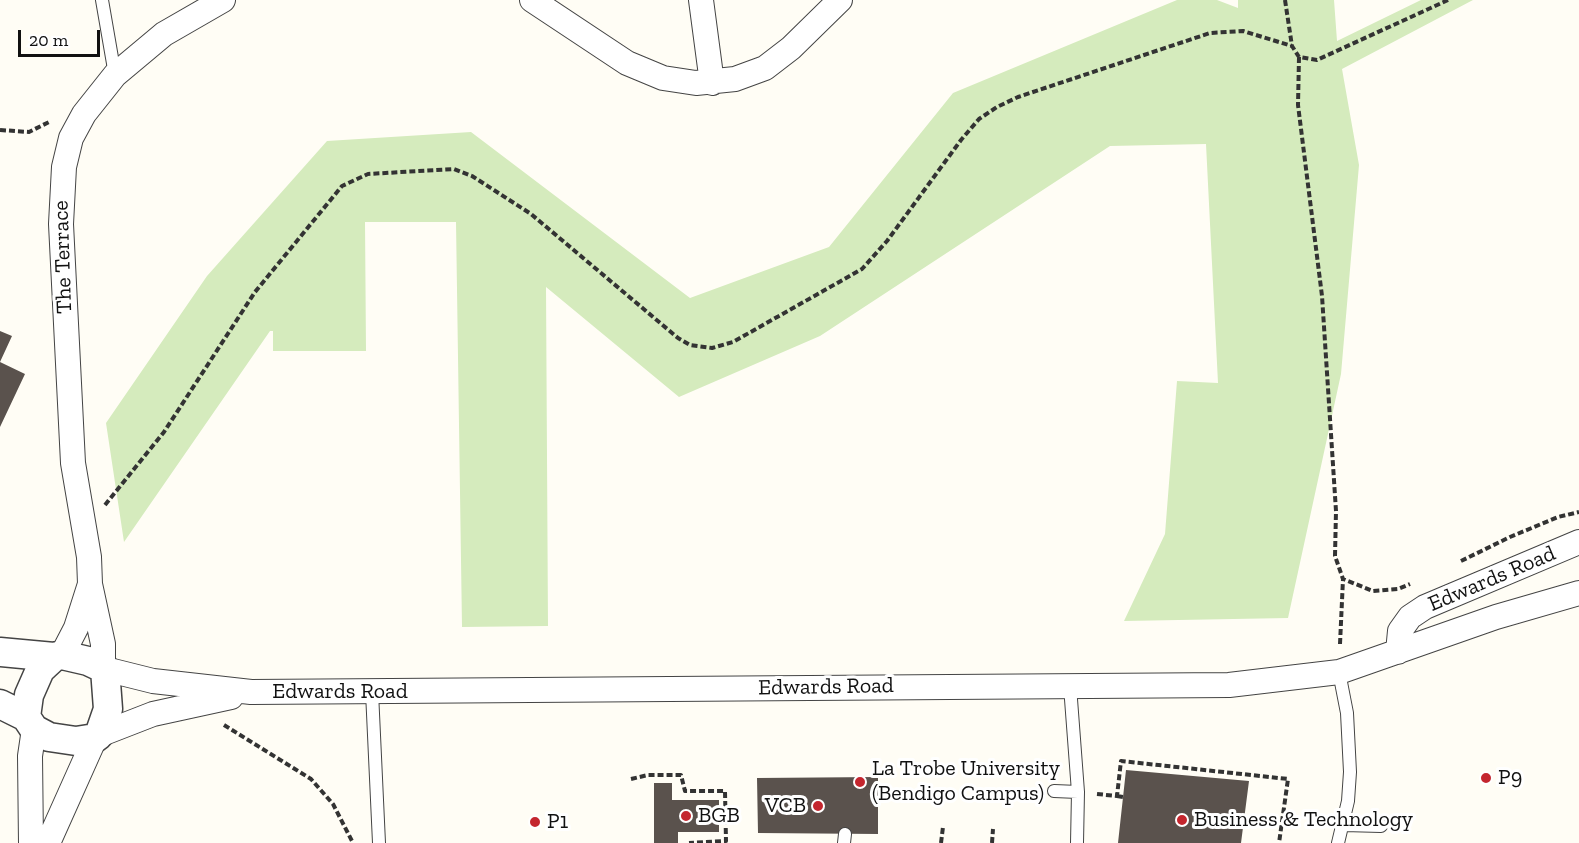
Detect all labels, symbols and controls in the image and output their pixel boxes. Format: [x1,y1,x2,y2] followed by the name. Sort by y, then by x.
[21,18,104,56] scale bar
[29,29,68,51] text: 20 m
[48,200,78,314] street label: The Terrace
[1424,540,1560,618] street label: Edwards Road
[758,673,894,701] street label: Edwards Road
[272,679,408,705] street label: Edwards Road
[872,756,1060,807] place label: La Trobe University (Bendigo Campus)
[1498,765,1522,791] place label: P9
[1479,771,1493,785] marker: P9
[853,775,867,789] marker: La Trobe University (Bendigo Campus)
[765,793,806,819] place label: VCB
[811,799,825,813] marker: VCB
[698,803,740,829] place label: BGB
[1194,807,1413,833] place label: Business & Technology
[547,809,568,835] place label: P1
[679,809,693,823] marker: BGB
[1175,813,1189,827] marker: Business & Technology
[528,815,542,829] marker: P1

